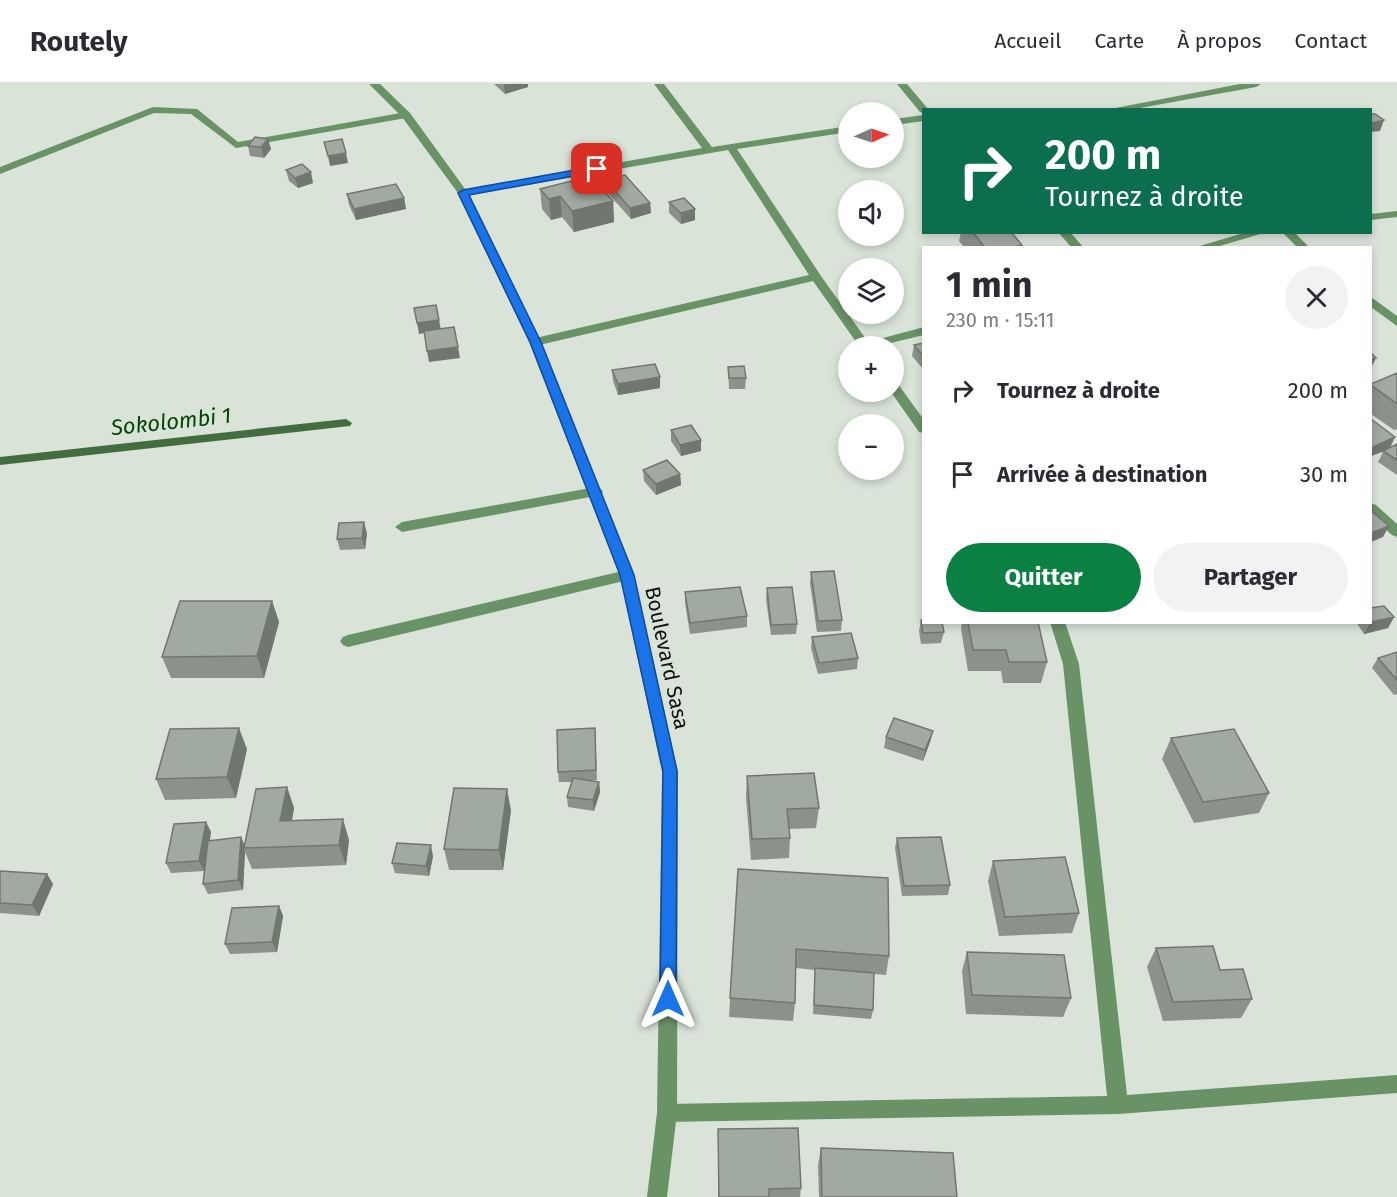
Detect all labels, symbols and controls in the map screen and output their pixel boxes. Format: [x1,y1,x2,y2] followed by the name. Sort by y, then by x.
[30,25,128,58] text: Routely
[994,28,1061,54] text: Accueil
[1094,28,1144,54] text: Carte
[1177,28,1262,54] text: À propos
[1295,28,1367,54] text: Contact
[838,102,904,168] north arrow
[838,102,904,480] map controls
[1045,130,1161,180] text: 200 m
[946,132,1024,210] icon: right
[571,143,622,194] pin
[580,152,613,185] icon: arrive
[838,180,904,246] button: sound
[1045,181,1244,213] text: Tournez à droite
[838,258,904,324] button: layers
[946,263,1033,307] text: 1 min
[1285,266,1348,329] button: close
[946,308,1055,332] text: 230 m · 15:11
[838,336,904,402] button: +
[946,374,979,407] icon: right
[997,377,1160,404] text: Tournez à droite
[1288,377,1348,404] text: 200 m
[109,402,233,441] water label: Sokolombi 1
[838,414,904,480] button: −
[946,458,979,491] icon: arrive
[997,461,1207,488] text: Arrivée à destination
[1300,461,1348,488] text: 30 m
[946,543,1141,612] button: Quitter
[1153,543,1348,612] button: Partager
[639,584,695,732] street label: Boulevard Sasa
[636,967,700,1031] position arrow

